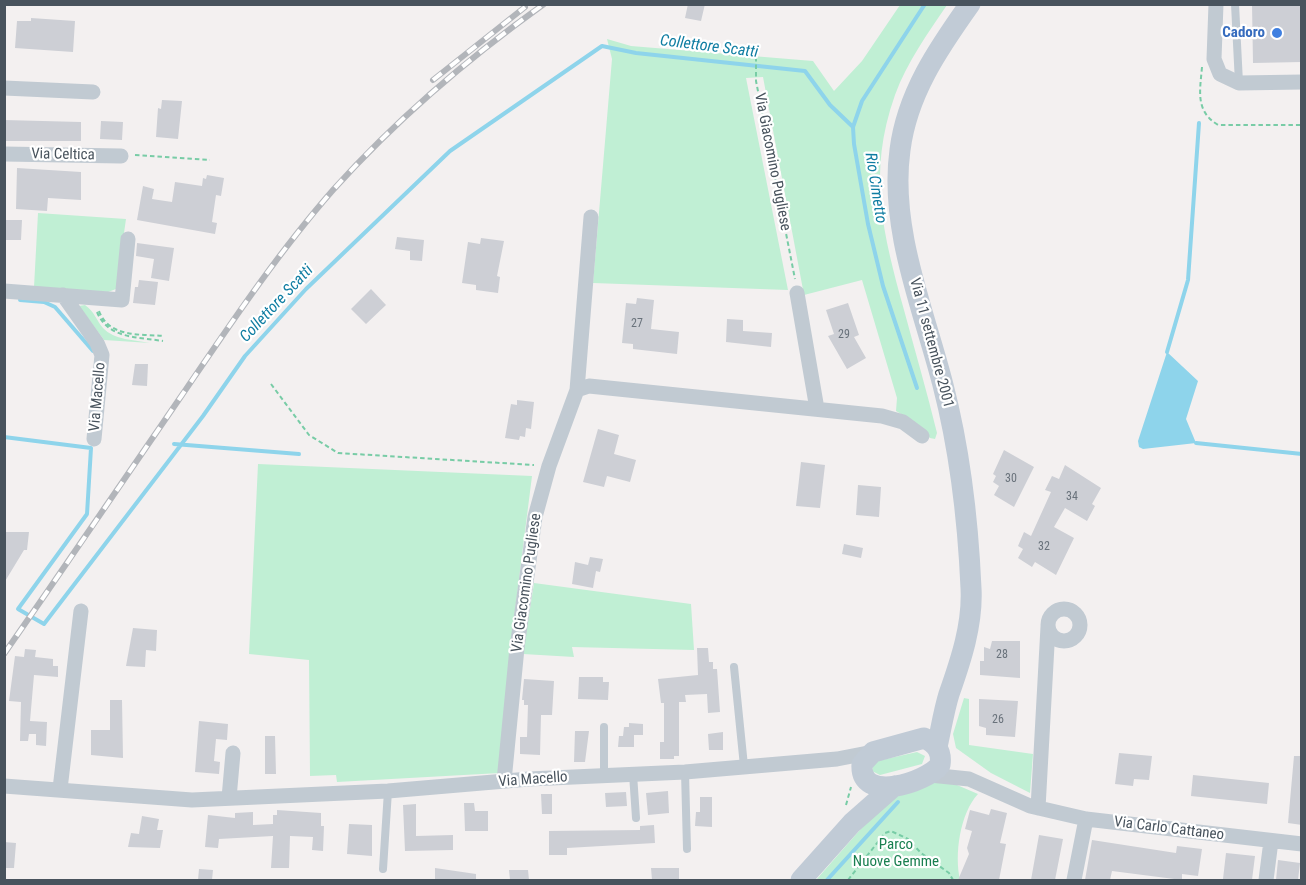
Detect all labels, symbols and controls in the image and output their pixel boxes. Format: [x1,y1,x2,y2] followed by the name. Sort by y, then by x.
[1222,24,1265,42] place label: Cadoro
[1270,26,1284,40] marker: Cadoro
[659,31,759,63] water label: Collettore Scatti
[750,91,794,233] street label: Via Giacomino Pugliese
[31,145,95,165] street label: Via Celtica
[860,151,890,225] water label: Rio Cimetto
[236,261,318,347] water label: Collettore Scatti
[905,276,957,410] street label: Via 11 settembre 2001
[631,317,643,331] house number: 27
[838,328,850,342] house number: 29
[86,362,110,432] street label: Via Macello
[1005,472,1017,486] house number: 30
[1066,490,1078,504] house number: 34
[508,512,546,654] street label: Via Giacomino Pugliese
[1038,540,1050,554] house number: 32
[996,648,1008,662] house number: 28
[992,713,1004,727] house number: 26
[498,769,568,791] street label: Via Macello
[1113,813,1225,845] street label: Via Carlo Cattaneo
[853,836,939,871] park label: Parco Nuove Gemme

